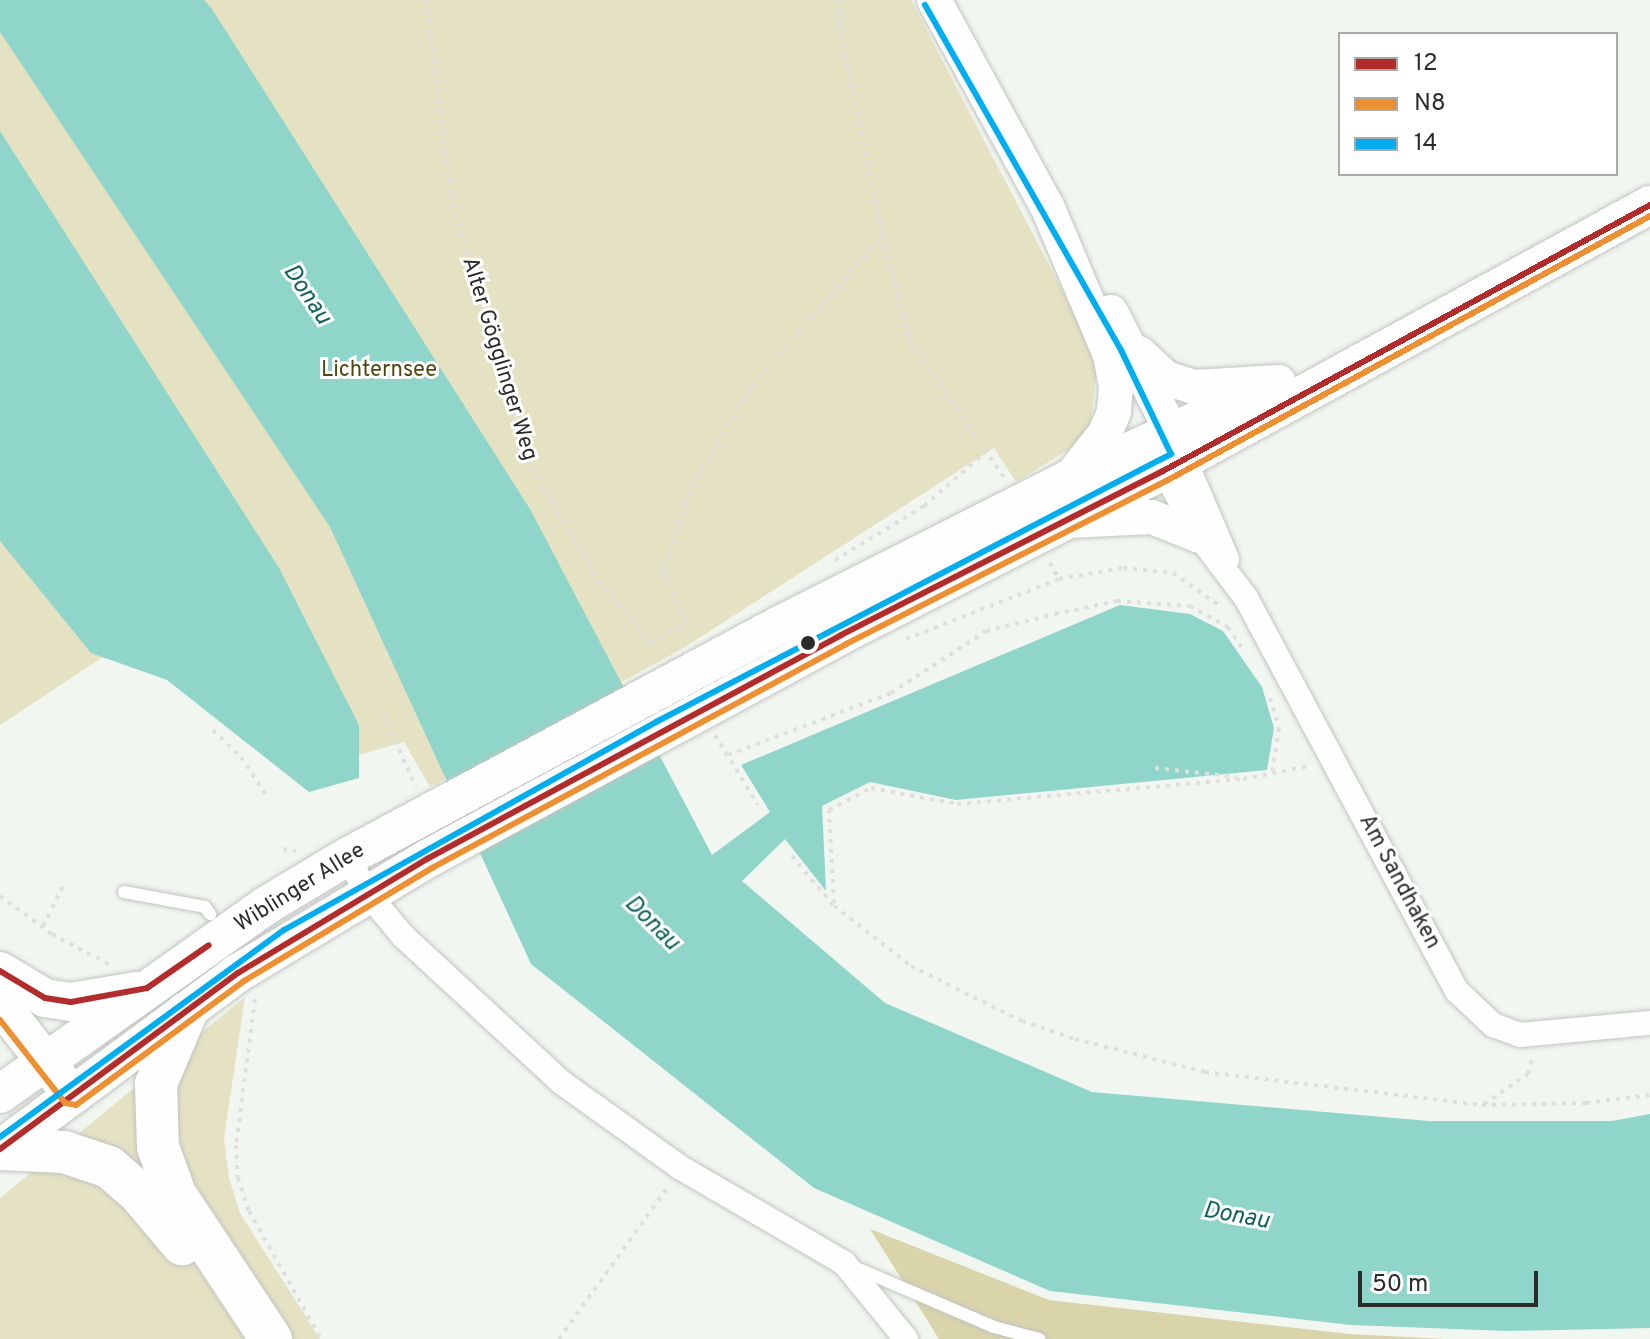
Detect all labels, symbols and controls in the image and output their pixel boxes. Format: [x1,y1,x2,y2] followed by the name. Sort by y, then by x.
[1338,32,1618,176] legend
[1414,49,1438,79] text: 12
[1414,89,1446,119] text: N8
[1414,129,1437,159] text: 14
[455,254,543,464] street label: Alter Gögglinger Weg
[275,259,337,331] water label: Donau
[321,358,437,384] park label: Lichternsee
[800,635,816,651] unlabelled marker
[1353,810,1445,954] street label: Am Sandhaken
[230,837,370,939] street label: Wiblinger Allee
[617,890,685,958] water label: Donau
[1201,1197,1271,1237] water label: Donau
[1362,1255,1542,1305] scale bar
[1372,1270,1428,1300] text: 50 m

